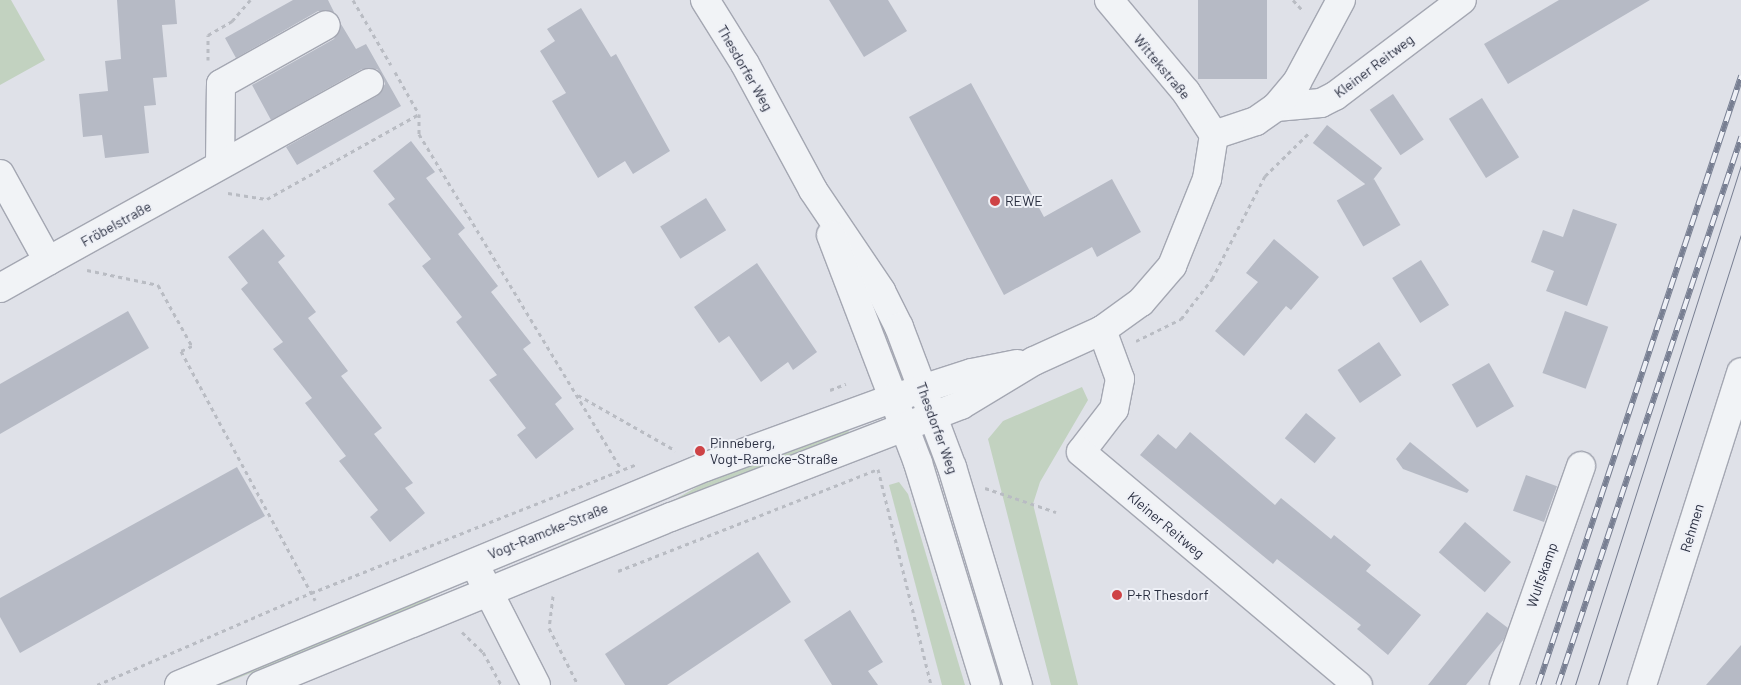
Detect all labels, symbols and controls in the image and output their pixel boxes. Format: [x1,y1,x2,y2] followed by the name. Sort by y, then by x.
[714,22,776,114] street label: Thesdorfer Weg
[1130,31,1194,103] street label: Wittekstraße
[1331,31,1417,101] street label: Kleiner Reitweg
[1005,193,1043,209] place label: REWE
[989,195,1001,207] marker: REWE
[78,198,154,250] street label: Fröbelstraße
[913,380,961,476] street label: Thesdorfer Weg
[710,435,838,468] place label: Pinneberg, Vogt-Ramcke-Straße
[694,445,706,457] marker: Pinneberg, Vogt-Ramcke-Straße
[1124,488,1208,562] street label: Kleiner Reitweg
[485,499,611,563] street label: Vogt-Ramcke-Straße
[1677,502,1707,554] street label: Rehmen
[1523,540,1561,610] street label: Wulfskamp
[1127,587,1209,603] place label: P+R Thesdorf
[1111,589,1123,601] marker: P+R Thesdorf

